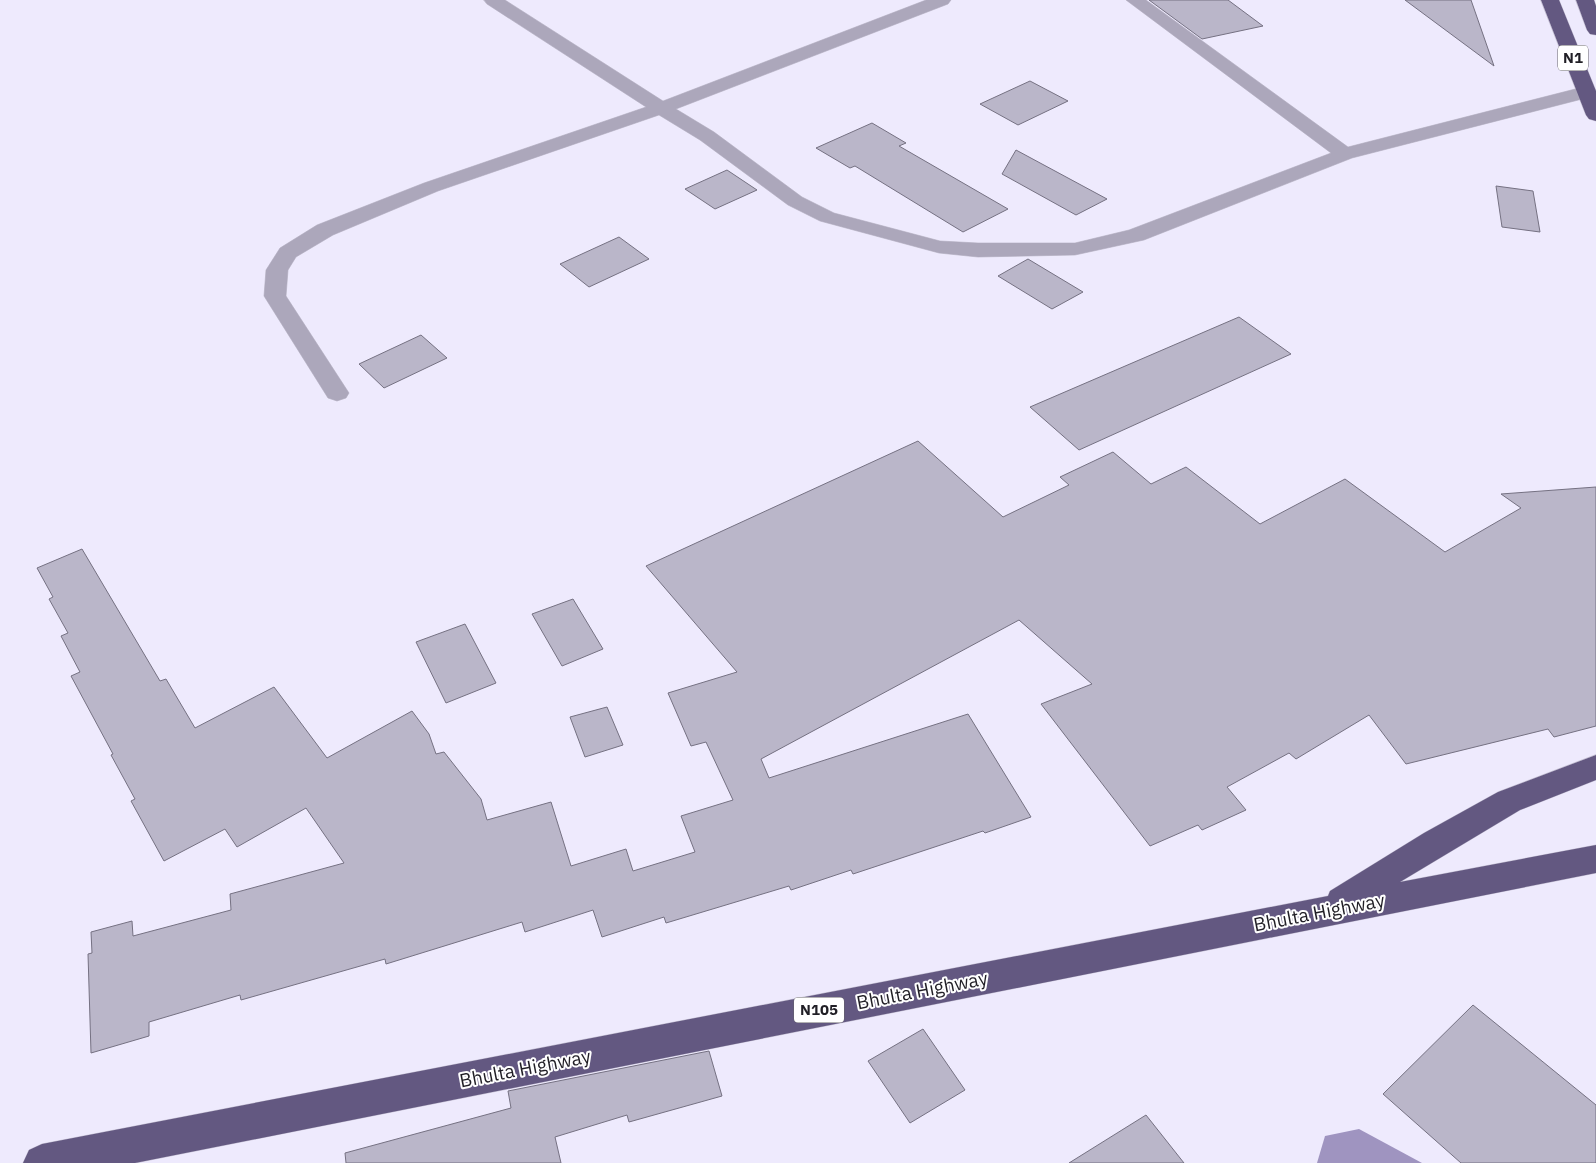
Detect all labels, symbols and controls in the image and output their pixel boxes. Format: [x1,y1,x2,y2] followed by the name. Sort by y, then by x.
[1558,46,1588,70] road number: N1
[1251,887,1387,936] street label: Bhulta Highway
[854,965,990,1014] street label: Bhulta Highway
[794,998,844,1022] road number: N105
[457,1043,593,1092] street label: Bhulta Highway

